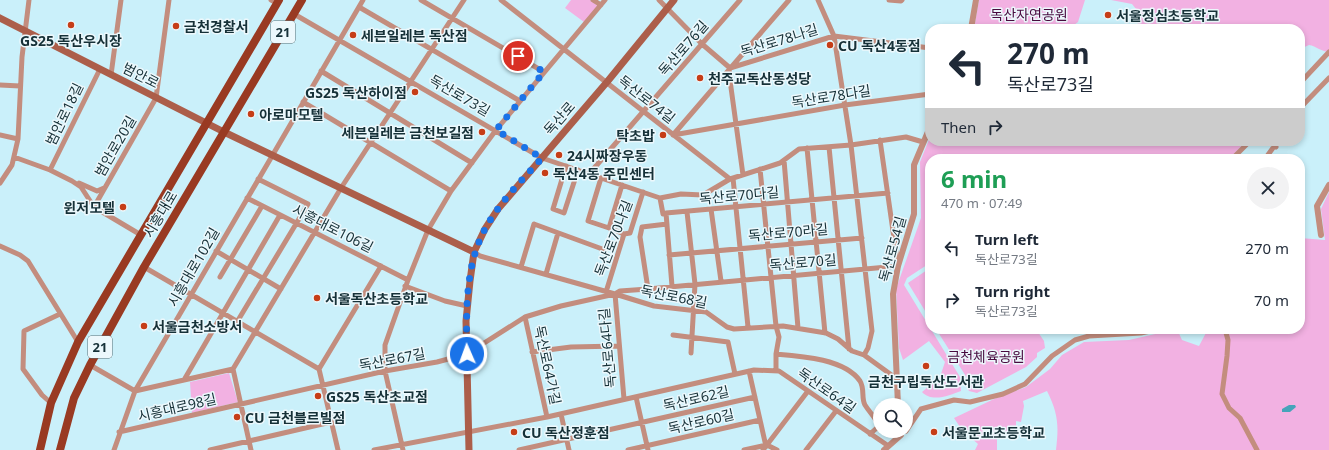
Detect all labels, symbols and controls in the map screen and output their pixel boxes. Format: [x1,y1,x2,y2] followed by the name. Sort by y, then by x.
[990,5,1068,24] park label: 독산자연공원
[1116,6,1219,25] place label: 서울정심초등학교
[1103,10,1113,20] marker: 서울정심초등학교
[654,16,712,80] street label: 독산로76길
[184,17,248,36] place label: 금천경찰서
[738,19,820,61] street label: 독산로78나길
[66,20,76,30] marker: GS25 독산우시장
[171,21,181,31] marker: 금천경찰서
[271,21,295,43] road number: 21
[361,26,468,45] place label: 세븐일레븐 독산점
[348,30,358,40] marker: 세븐일레븐 독산점
[20,31,122,50] place label: GS25 독산우시장
[1007,34,1090,72] text: 270 m
[838,36,921,55] place label: CU 독산4동점
[501,39,535,73] pin
[825,40,835,50] marker: CU 독산4동점
[941,40,993,92] icon: left
[507,45,529,67] icon: arrive
[119,58,163,92] street label: 범안로
[708,69,811,88] place label: 천주교독산동성당
[426,70,494,120] street label: 독산로73길
[615,71,679,127] street label: 독산로74길
[1007,72,1094,96] text: 독산로73길
[695,73,705,83] marker: 천주교독산동성당
[41,79,87,149] street label: 범안로18길
[790,80,872,112] street label: 독산로78다길
[305,83,407,102] place label: GS25 독산하이점
[410,87,420,97] marker: GS25 독산하이점
[539,97,579,139] street label: 독산로
[259,105,324,124] place label: 아로마모텔
[246,109,256,119] marker: 아로마모텔
[90,112,140,180] street label: 범안로20길
[984,116,1006,138] icon: right
[941,117,976,137] text: Then
[342,123,474,142] place label: 세븐일레븐 금천보길점
[616,126,655,145] place label: 탁초밥
[477,127,487,137] marker: 세븐일레븐 금천보길점
[658,130,668,140] marker: 탁초밥
[567,146,648,165] place label: 24시짜장우동
[554,150,564,160] marker: 24시짜장우동
[941,162,1007,195] text: 6 min
[553,164,655,183] place label: 독산4동 주민센터
[1247,167,1289,209] button: close
[540,168,550,178] marker: 독산4동 주민센터
[698,182,780,208] street label: 독산로70다길
[139,187,181,241] street label: 시흥대로
[941,194,1022,212] text: 470 m · 07:49
[590,197,636,279] street label: 독산로70나길
[63,198,115,217] place label: 윈저모텔
[289,199,377,257] street label: 시흥대로106길
[118,202,128,212] marker: 윈저모텔
[874,214,910,284] street label: 독산로54길
[747,219,829,245] street label: 독산로70라길
[163,224,223,310] street label: 시흥대로102길
[975,229,1039,249] text: Turn left
[941,237,963,259] icon: left
[1245,238,1289,258] text: 270 m
[769,250,837,274] street label: 독산로70길
[975,250,1038,268] text: 독산로73길
[639,280,709,312] street label: 독산로68길
[975,281,1050,301] text: Turn right
[325,289,428,308] place label: 서울독산초등학교
[941,289,963,311] icon: right
[1254,290,1289,310] text: 70 m
[312,293,322,303] marker: 서울독산초등학교
[975,302,1038,320] text: 독산로73길
[594,307,620,389] street label: 독산로64다길
[152,317,242,336] place label: 서울금천소방서
[139,321,149,331] marker: 서울금천소방서
[530,324,566,406] street label: 독산로64가길
[446,333,488,375] position arrow
[88,336,112,358] road number: 21
[357,343,427,375] street label: 독산로67길
[947,347,1025,366] park label: 금천체육공원
[921,361,931,371] marker: 금천구립독산도서관
[794,363,860,417] street label: 독산로64길
[868,372,984,391] place label: 금천구립독산도서관
[661,381,731,415] street label: 독산로62길
[326,387,428,406] place label: GS25 독산초교점
[136,389,218,425] street label: 시흥대로98길
[313,391,323,401] marker: GS25 독산초교점
[873,398,913,438] map controls
[873,398,913,438] button: search
[666,404,736,438] street label: 독산로60길
[245,408,346,427] place label: CU 금천블르빌점
[232,412,242,422] marker: CU 금천블르빌점
[522,423,610,442] place label: CU 독산정훈점
[942,423,1045,442] place label: 서울문교초등학교
[509,427,519,437] marker: CU 독산정훈점
[929,427,939,437] marker: 서울문교초등학교

